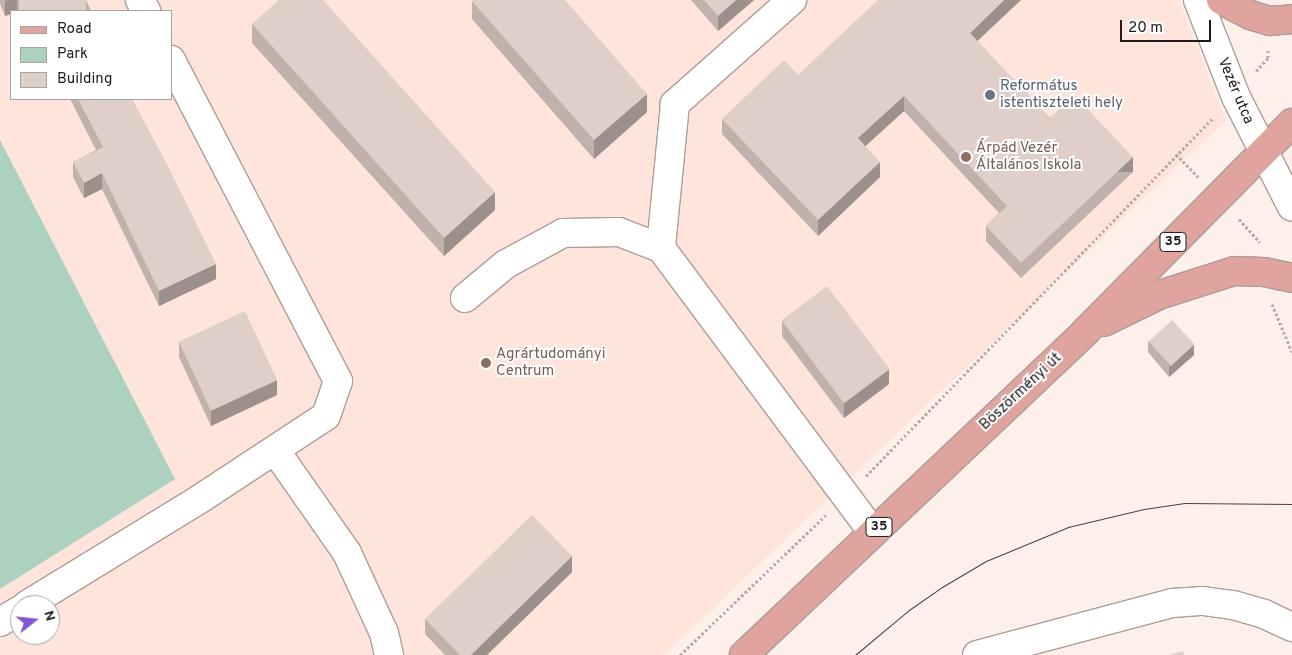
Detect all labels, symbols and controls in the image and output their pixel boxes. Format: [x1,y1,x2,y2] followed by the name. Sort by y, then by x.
[10,10,172,100] legend
[1122,10,1213,42] scale bar
[1128,19,1163,38] text: 20 m
[57,20,92,39] text: Road
[57,45,88,64] text: Park
[1213,55,1257,127] street label: Vezér utca
[57,70,112,89] text: Building
[1000,77,1123,112] place label: Református istentiszteleti hely
[984,89,996,101] marker: Református istentiszteleti hely
[976,139,1081,174] place label: Árpád Vezér Általános Iskola
[960,151,972,163] marker: Árpád Vezér Általános Iskola
[1159,230,1187,253] road number: 35
[496,345,606,380] place label: Agrártudományi Centrum
[976,349,1066,435] street label: Böszörményi út
[480,357,492,369] marker: Agrártudományi Centrum
[865,516,893,538] road number: 35
[10,595,60,645] north arrow
[39,609,58,623] text: N

